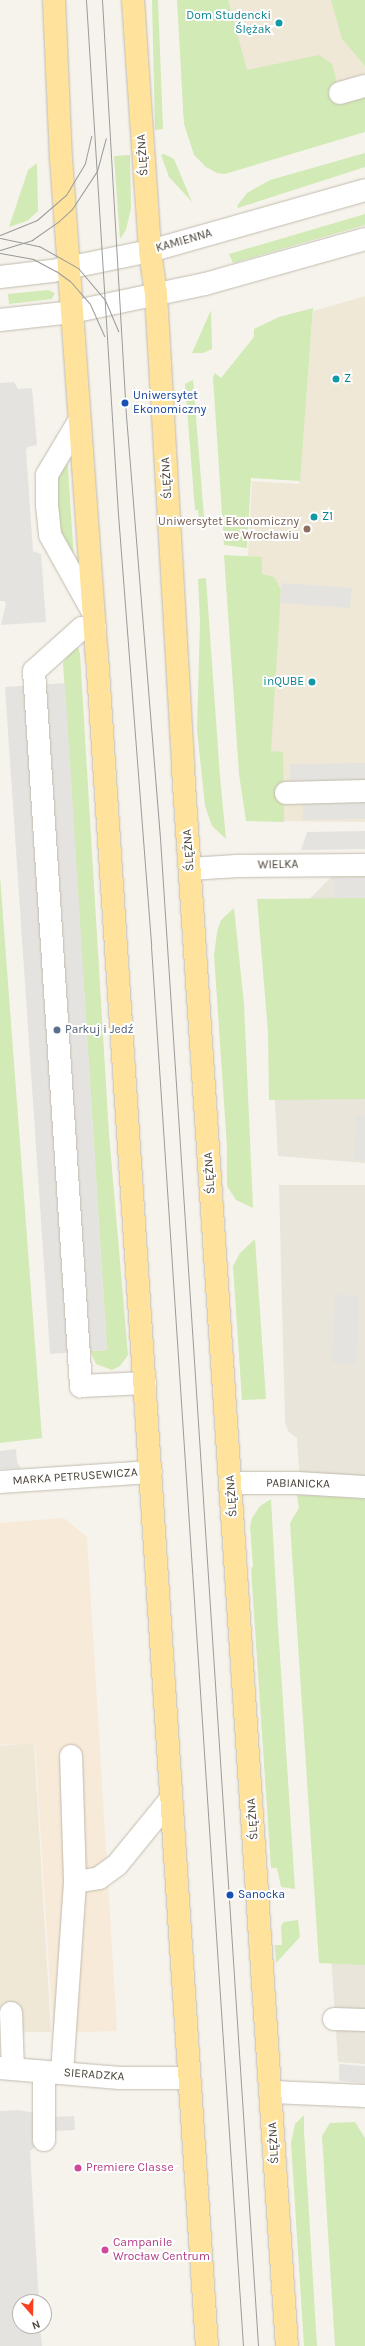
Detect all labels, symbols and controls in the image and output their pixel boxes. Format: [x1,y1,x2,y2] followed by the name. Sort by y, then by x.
[186,9,271,37] place label: Dom Studencki Ślężak
[274,18,284,28] marker: Dom Studencki Ślężak
[134,134,152,176] street label: ŚLĘŻNA
[154,226,214,256] street label: KAMIENNA
[344,372,351,386] place label: Z
[331,374,341,384] marker: Z
[133,389,206,417] place label: Uniwersytet Ekonomiczny
[120,398,130,408] marker: Uniwersytet Ekonomiczny
[159,457,175,499] street label: ŚLĘŻNA
[322,510,333,524] place label: Z1
[309,512,319,522] marker: Z1
[158,515,299,543] place label: Uniwersytet Ekonomiczny we Wrocławiu
[302,524,312,534] marker: Uniwersytet Ekonomiczny we Wrocławiu
[263,675,304,689] place label: inQUBE
[307,677,317,687] marker: inQUBE
[180,829,198,871] street label: ŚLĘŻNA
[258,857,298,873] street label: WIELKA
[65,1023,133,1037] place label: Parkuj i Jedź
[52,1025,62,1035] marker: Parkuj i Jedź
[201,1152,219,1194] street label: ŚLĘŻNA
[12,1465,138,1489] street label: MARKA PETRUSEWICZA
[223,1475,241,1517] street label: ŚLĘŻNA
[266,1476,330,1492] street label: PABIANICKA
[244,1798,262,1840] street label: ŚLĘŻNA
[238,1888,285,1902] place label: Sanocka
[225,1890,235,1900] marker: Sanocka
[63,2066,125,2084] street label: SIERADZKA
[266,2122,282,2164] street label: ŚLĘŻNA
[86,2161,174,2175] place label: Premiere Classe
[73,2163,83,2173] marker: Premiere Classe
[113,2236,210,2264] place label: Campanile Wrocław Centrum
[100,2245,110,2255] marker: Campanile Wrocław Centrum
[12,2294,52,2334] north arrow
[30,2317,42,2332] text: N

